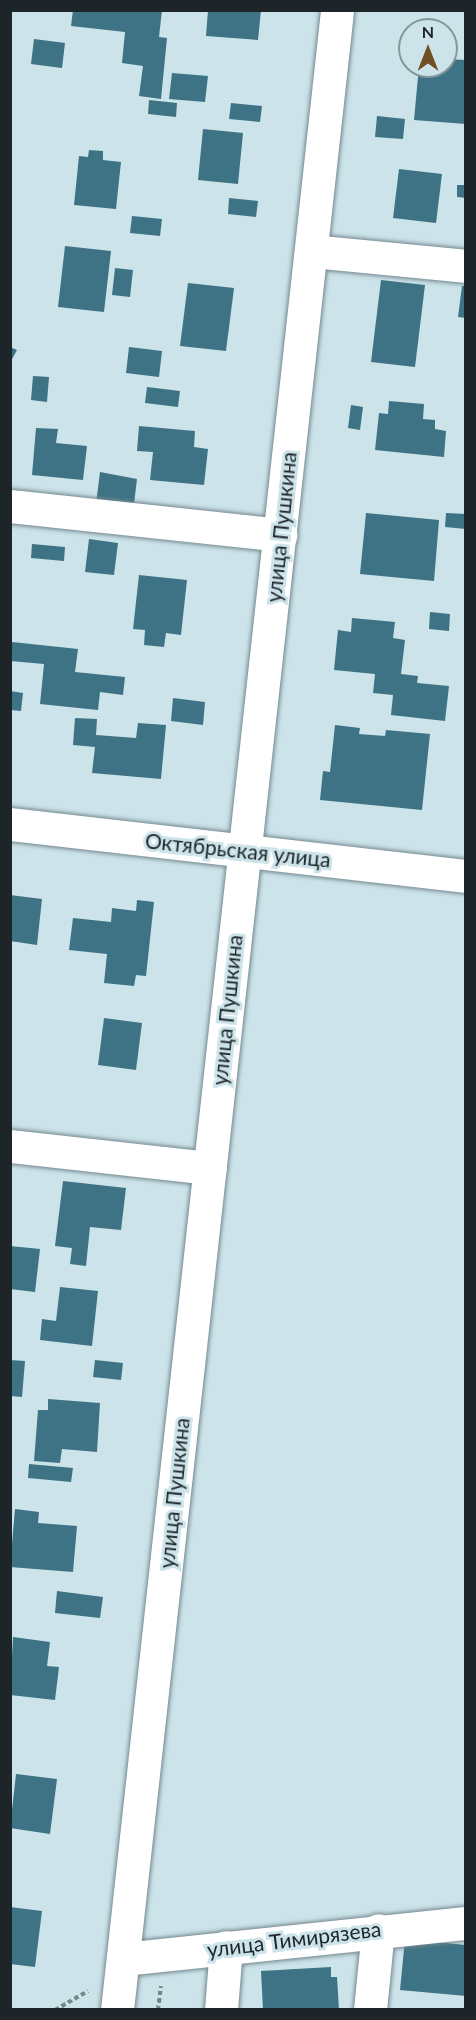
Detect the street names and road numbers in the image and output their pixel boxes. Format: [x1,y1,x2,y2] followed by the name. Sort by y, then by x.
[261,450,301,604] street label: улица Пушкина
[144,828,332,872] street label: Октябрьская улица
[207,933,247,1087] street label: улица Пушкина
[154,1416,194,1570] street label: улица Пушкина
[206,1916,382,1962] street label: улица Тимирязева

